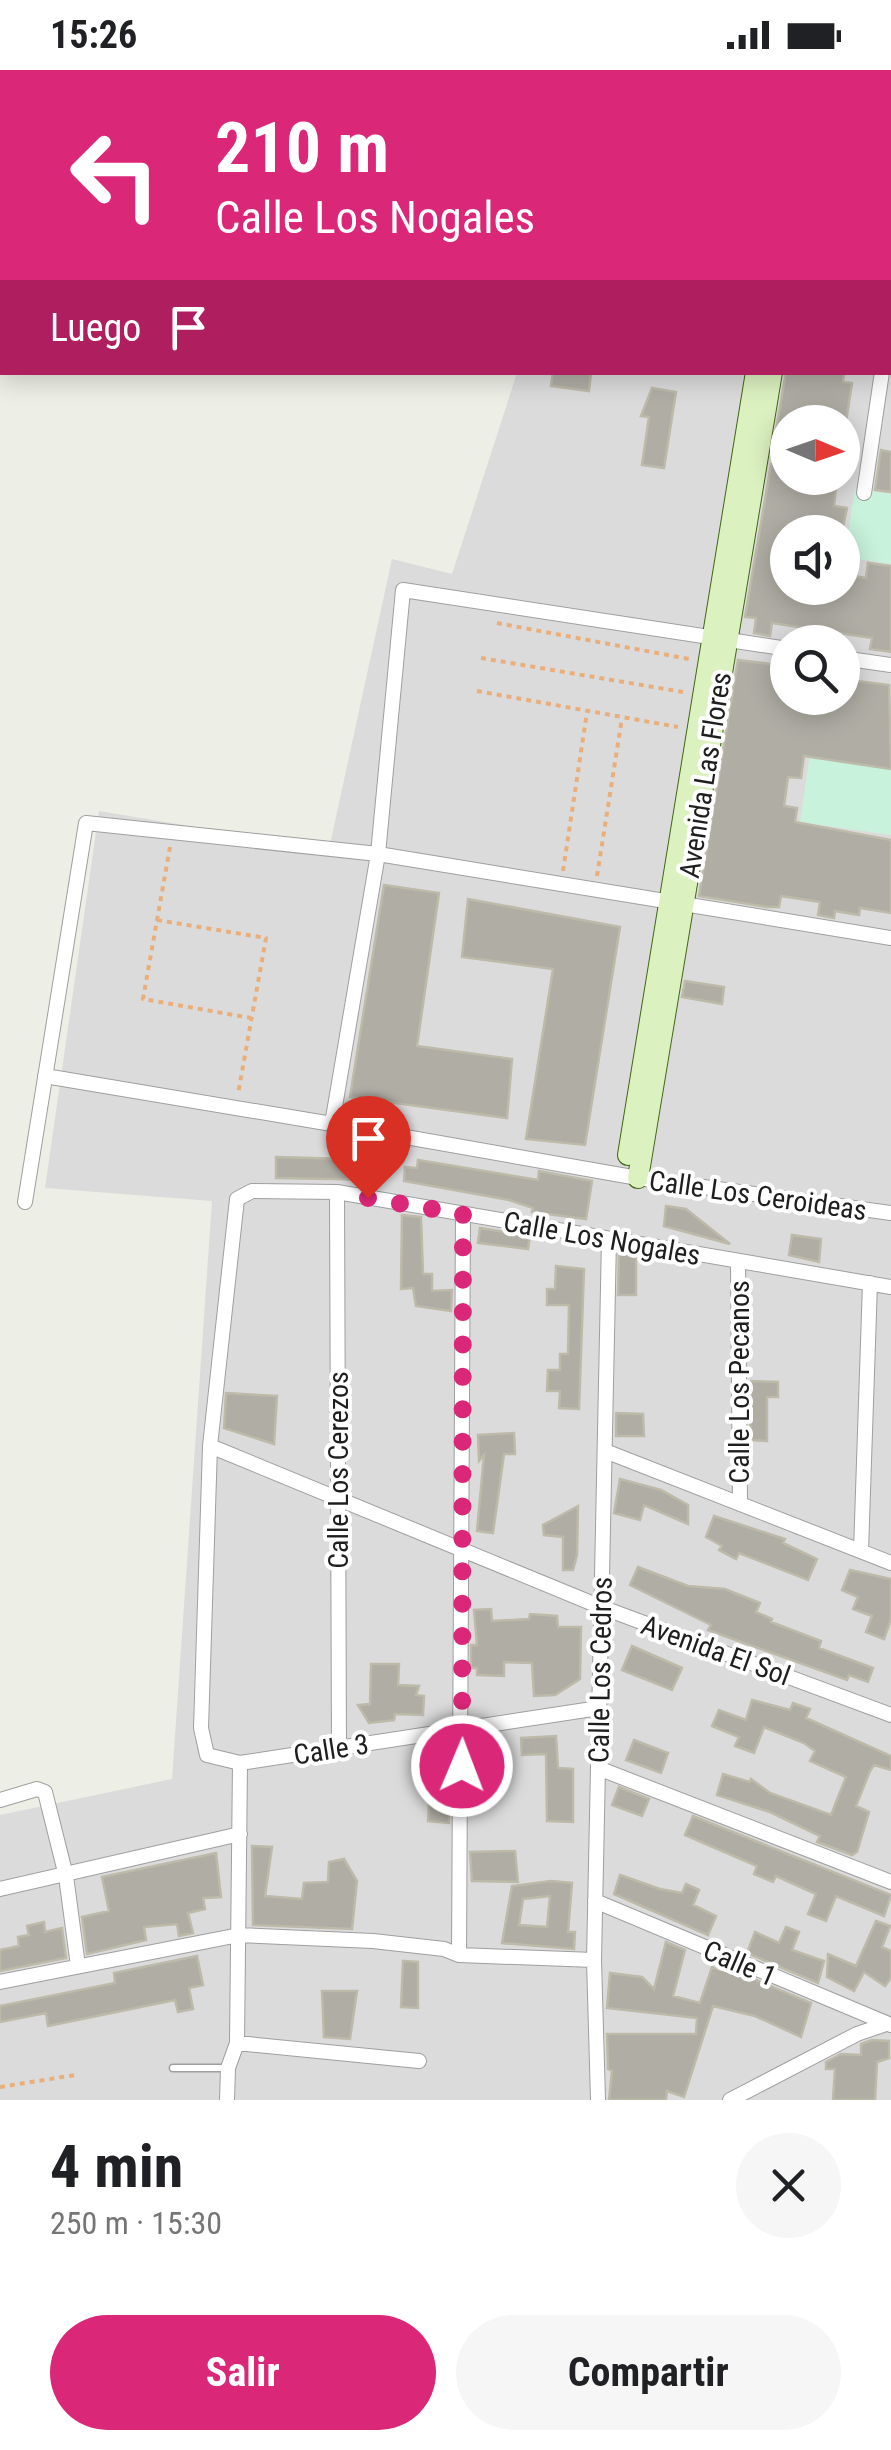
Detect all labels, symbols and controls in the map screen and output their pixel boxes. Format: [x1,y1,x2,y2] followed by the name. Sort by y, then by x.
[50,13,137,57] text: 15:26
[215,107,389,189] text: 210 m
[50,110,180,240] icon: left
[215,191,535,244] text: Calle Los Nogales
[161,300,216,355] icon: arrive
[50,306,141,350] text: Luego
[770,405,860,495] north arrow
[770,405,860,715] map controls
[770,515,860,605] button: sound
[770,625,860,715] button: search
[673,670,738,880] street label: Avenida Las Flores
[326,1096,411,1199] pin
[341,1111,396,1166] icon: arrive
[647,1164,869,1227] street label: Calle Los Ceroideas
[501,1205,703,1272] street label: Calle Los Nogales
[723,1280,756,1484] street label: Calle Los Pecanos
[322,1371,355,1569] street label: Calle Los Cerezos
[582,1577,619,1763] street label: Calle Los Cedros
[637,1608,795,1693] street label: Avenida El Sol
[410,1714,514,1818] position arrow
[291,1727,371,1772] street label: Calle 3
[699,1934,781,1993] street label: Calle 1
[50,2131,183,2202] text: 4 min
[736,2133,841,2238] button: close
[50,2204,222,2242] text: 250 m · 15:30
[50,2315,436,2430] button: Salir
[456,2315,841,2430] button: Compartir

